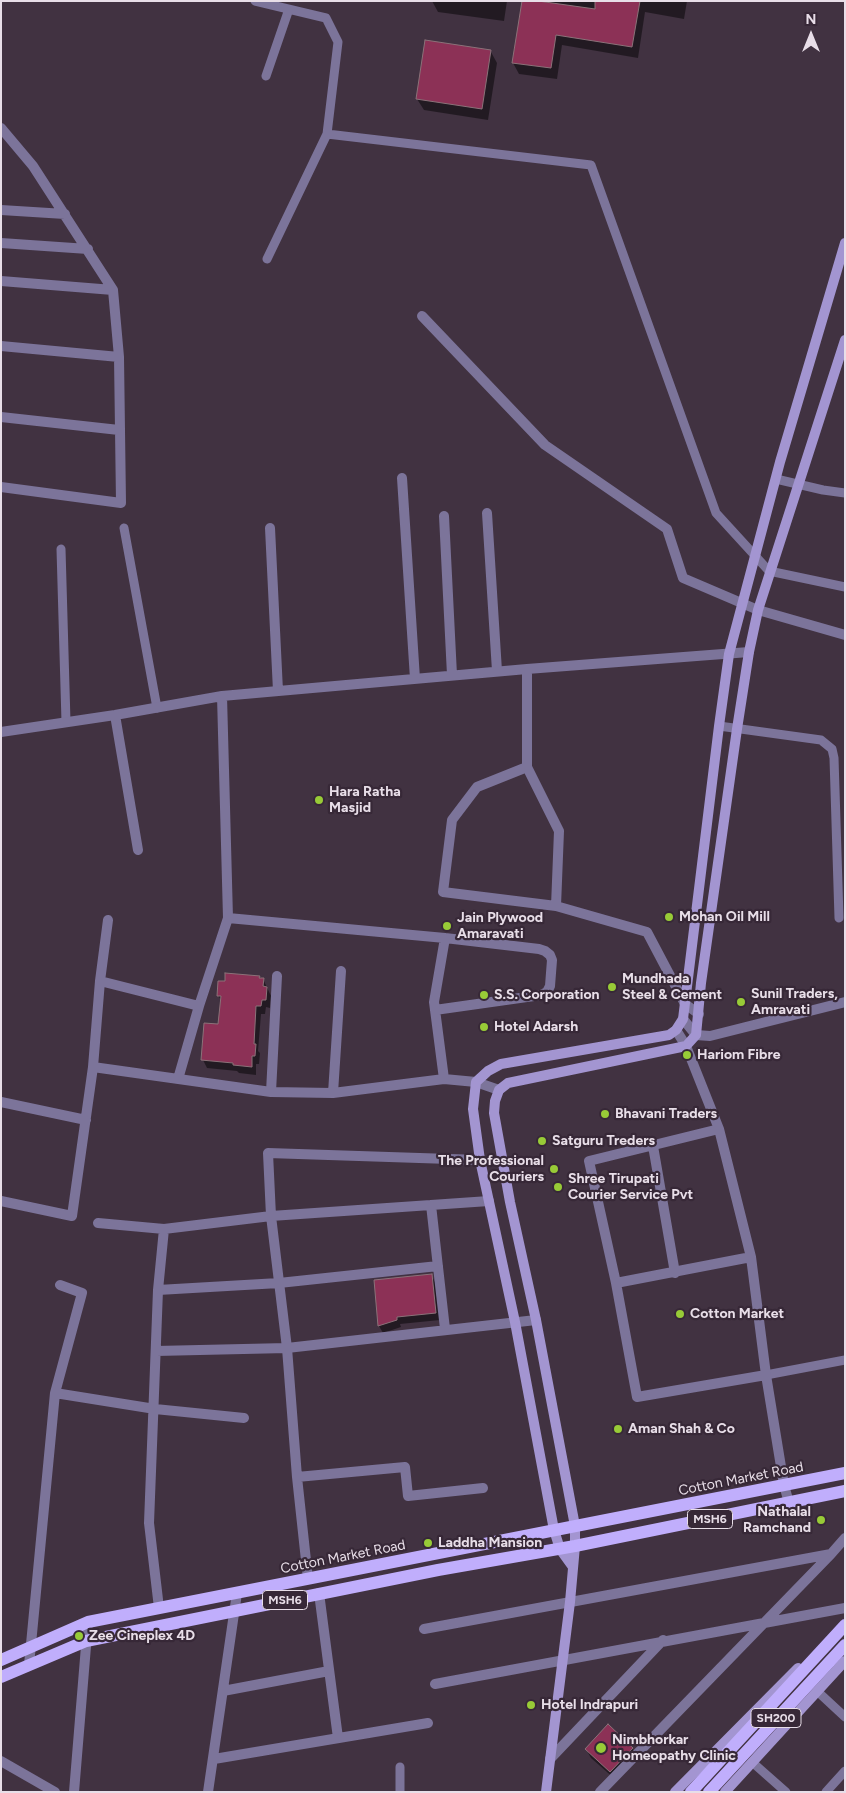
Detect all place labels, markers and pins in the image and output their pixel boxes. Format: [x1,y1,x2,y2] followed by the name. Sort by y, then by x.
[329,784,401,816] place label: Hara Ratha Masjid
[313,794,325,806] marker: Hara Ratha Masjid
[679,909,770,925] place label: Mohan Oil Mill
[457,910,543,942] place label: Jain Plywood Amaravati
[663,911,675,923] marker: Mohan Oil Mill
[441,920,453,932] marker: Jain Plywood Amaravati
[622,971,722,1004] place label: Mundhada Steel & Cement
[606,981,618,993] marker: Mundhada Steel & Cement
[751,986,838,1019] place label: Sunil Traders, Amravati
[494,987,600,1003] place label: S.S. Corporation
[478,989,490,1001] marker: S.S. Corporation
[735,996,747,1008] marker: Sunil Traders, Amravati
[494,1019,578,1035] place label: Hotel Adarsh
[478,1021,490,1033] marker: Hotel Adarsh
[697,1047,780,1063] place label: Hariom Fibre
[681,1049,693,1061] marker: Hariom Fibre
[615,1106,717,1122] place label: Bhavani Traders
[599,1108,611,1120] marker: Bhavani Traders
[552,1133,655,1149] place label: Satguru Treders
[536,1135,548,1147] marker: Satguru Treders
[438,1153,544,1186] place label: The Professional Couriers
[548,1163,560,1175] marker: The Professional Couriers
[568,1171,693,1204] place label: Shree Tirupati Courier Service Pvt
[552,1181,564,1193] marker: Shree Tirupati Courier Service Pvt
[690,1306,784,1322] place label: Cotton Market
[674,1308,686,1320] marker: Cotton Market
[628,1421,735,1437] place label: Aman Shah & Co
[612,1423,624,1435] marker: Aman Shah & Co
[743,1504,811,1536] place label: Nathalal Ramchand
[815,1514,827,1526] marker: Nathalal Ramchand
[438,1535,542,1551] place label: Laddha Mansion
[422,1537,434,1549] marker: Laddha Mansion
[89,1628,195,1644] place label: Zee Cineplex 4D
[73,1630,85,1642] marker: Zee Cineplex 4D
[541,1697,638,1713] place label: Hotel Indrapuri
[525,1699,537,1711] marker: Hotel Indrapuri
[612,1732,736,1764] place label: Nimbhorkar Homeopathy Clinic
[594,1741,608,1755] marker: Nimbhorkar Homeopathy Clinic

